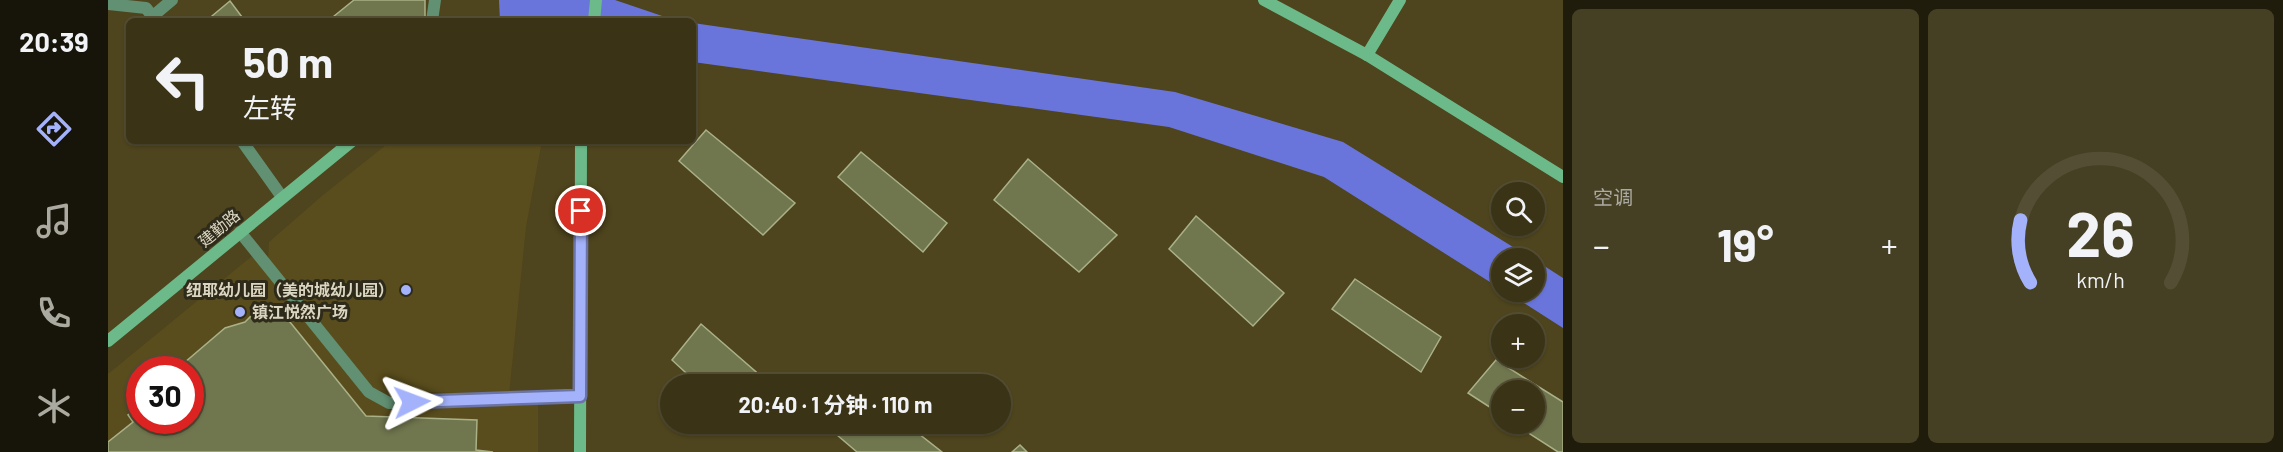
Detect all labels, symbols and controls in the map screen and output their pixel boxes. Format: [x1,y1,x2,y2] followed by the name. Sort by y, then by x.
[19,25,89,57] text: 20:39
[243,36,333,86] text: 50 m
[144,42,222,120] icon: left
[243,91,297,123] text: 左转
[33,108,75,150] icon: directions
[1491,182,1545,434] map controls
[1491,182,1545,236] button: search
[555,185,606,236] pin
[1593,185,1633,209] text: 空调
[564,194,597,227] icon: arrive
[2067,195,2135,269] text: 26
[33,200,75,242] icon: music
[194,205,243,250] street label: 建勤路
[1717,217,1774,271] text: 19°
[1593,225,1610,265] text: −
[1881,225,1898,265] text: +
[1491,248,1545,302] button: layers
[2076,267,2125,292] text: km/h
[186,280,394,299] place label: 纽耶幼儿园（美的城幼儿园）
[399,283,413,297] marker: 纽耶幼儿园（美的城幼儿园）
[33,292,75,334] icon: phone
[252,302,348,321] place label: 镇江悦然广场
[233,305,247,319] marker: 镇江悦然广场
[1491,314,1545,368] button: +
[126,356,204,434] speed limit sign: 30
[380,370,444,434] position arrow
[1491,380,1545,434] button: −
[33,385,75,427] icon: climate
[739,391,932,417] text: 20:40 · 1 分钟 · 110 m

